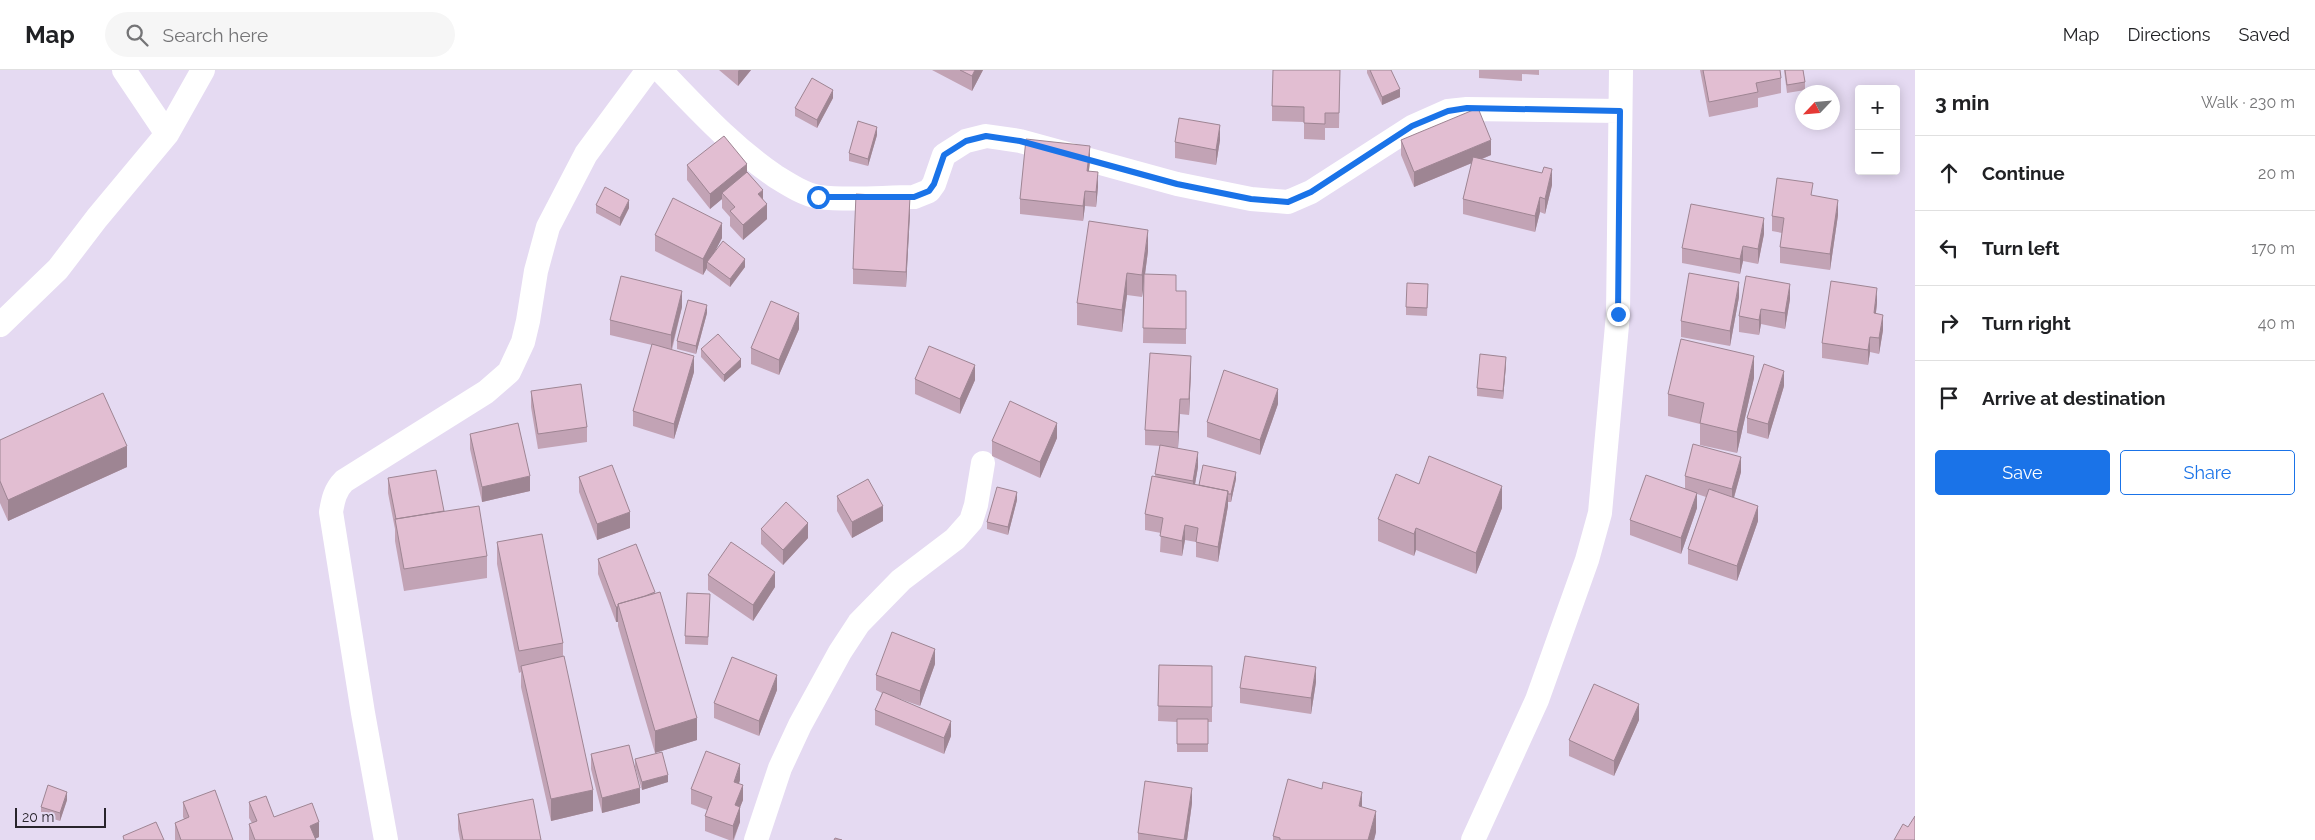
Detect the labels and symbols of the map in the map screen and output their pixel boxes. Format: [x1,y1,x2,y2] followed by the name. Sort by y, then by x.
[1795,85,1840,130] north arrow
[807,186,830,209] route start
[1607,303,1630,326] route end
[15,805,106,828] scale bar

